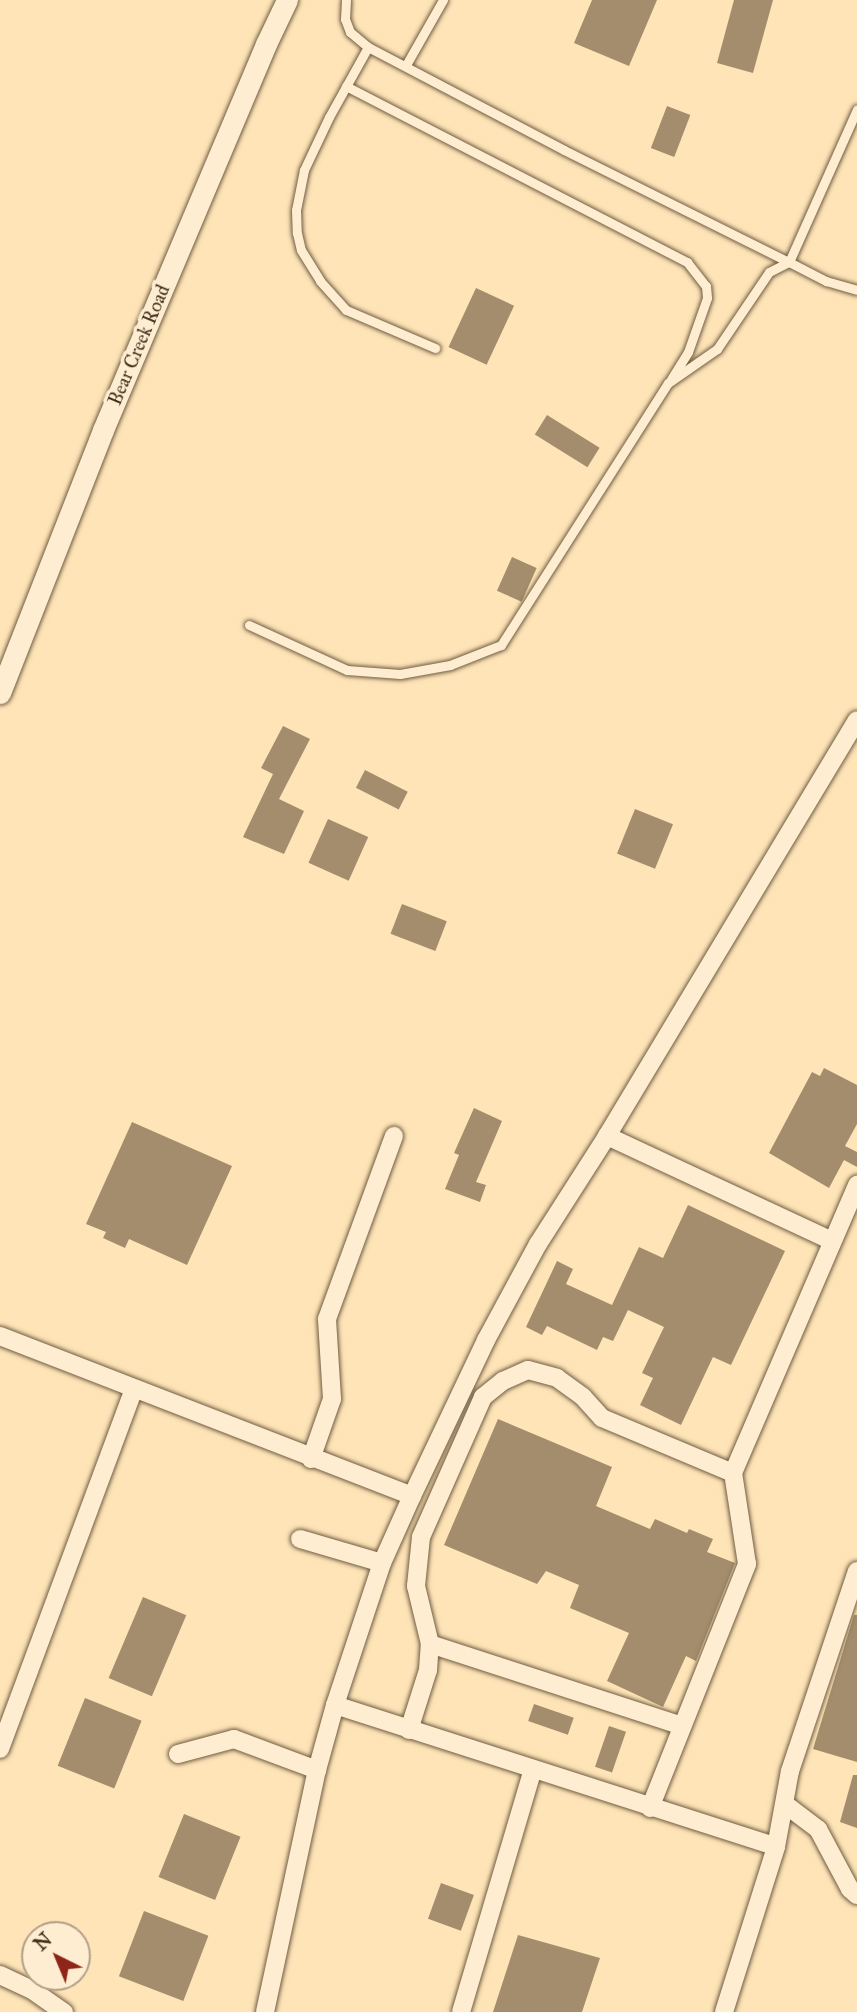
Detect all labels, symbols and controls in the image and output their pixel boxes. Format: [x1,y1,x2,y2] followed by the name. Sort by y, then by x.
[103,281,175,409] street label: Bear Creek Road
[21,1921,91,1991] north arrow
[29,1928,56,1956] text: N

